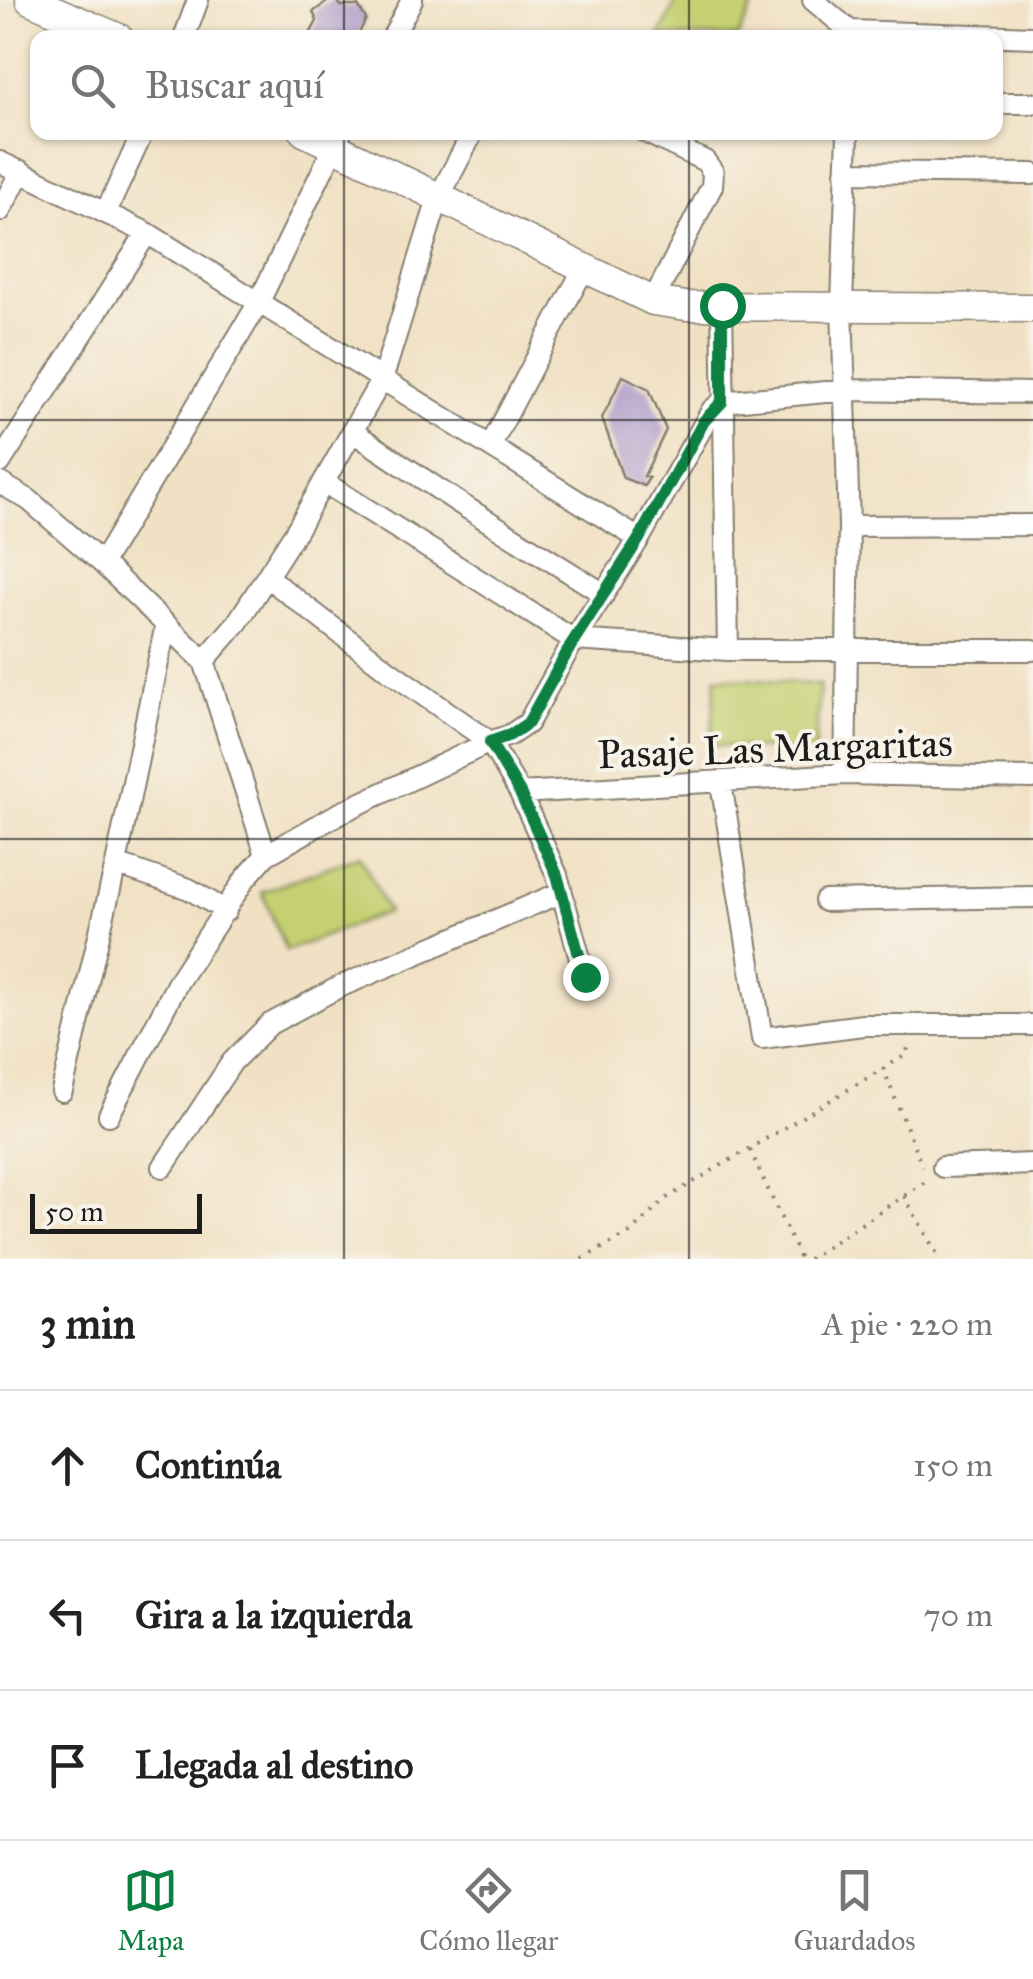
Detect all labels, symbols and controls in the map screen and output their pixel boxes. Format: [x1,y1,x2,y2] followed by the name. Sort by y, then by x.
[30,30,1003,140] search box
[65,58,120,113] icon: search
[145,62,324,108] text: Buscar aquí
[700,283,746,329] route start
[597,718,953,779] street label: Pasaje Las Margaritas
[563,955,609,1001] route end
[30,1189,202,1234] scale bar
[45,1194,104,1229] text: 50 m
[40,1298,135,1350] text: 3 min
[822,1305,993,1344] text: A pie · 220 m
[40,1438,95,1493] icon: ahead
[135,1442,281,1488] text: Continúa
[913,1446,993,1485] text: 150 m
[40,1588,95,1643] icon: left
[135,1592,412,1638] text: Gira a la izquierda
[924,1596,993,1635] text: 70 m
[40,1738,95,1793] icon: arrive
[135,1742,414,1788] text: Llegada al destino
[118,1863,184,1958] tab: Mapa
[419,1863,558,1958] tab: Cómo llegar
[793,1863,915,1958] tab: Guardados

